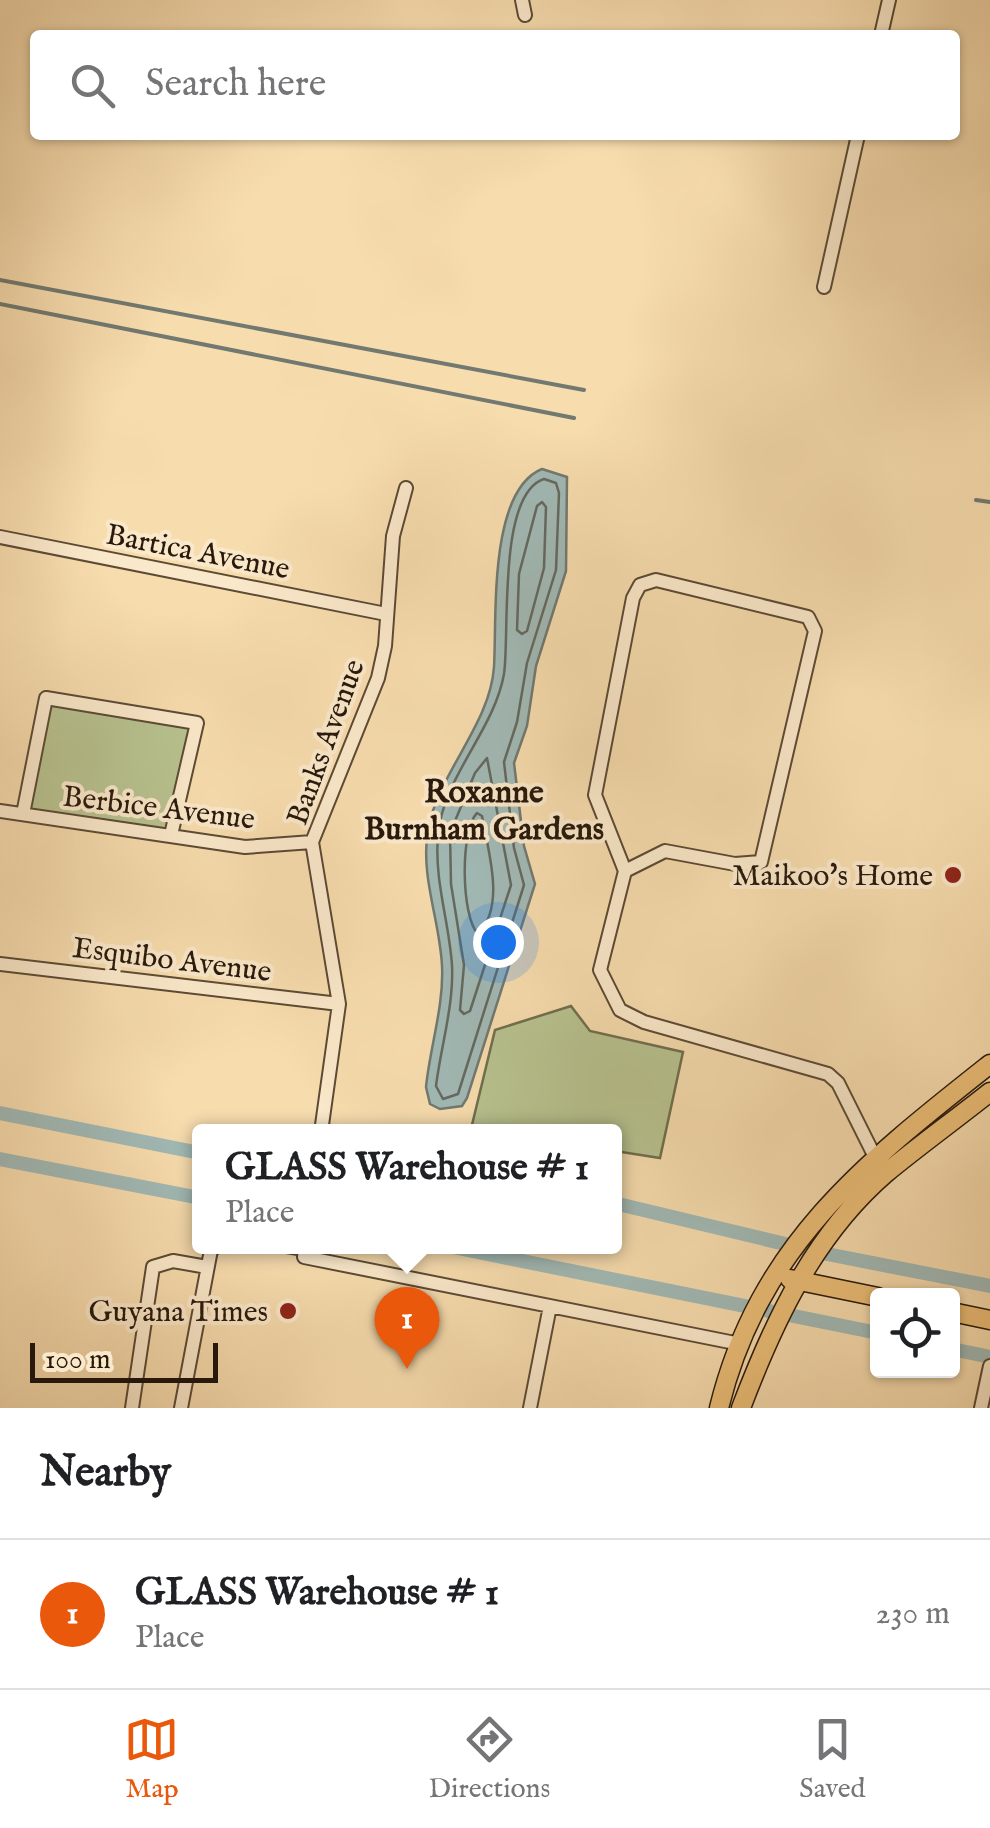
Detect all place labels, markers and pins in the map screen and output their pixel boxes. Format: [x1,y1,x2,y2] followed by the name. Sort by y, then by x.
[732,858,933,896] place label: Maikoo's Home
[942,864,964,886] marker: Maikoo's Home
[374,1286,440,1369] pin: 1
[88,1294,268,1332] place label: Guyana Times
[277,1300,299,1322] marker: Guyana Times

